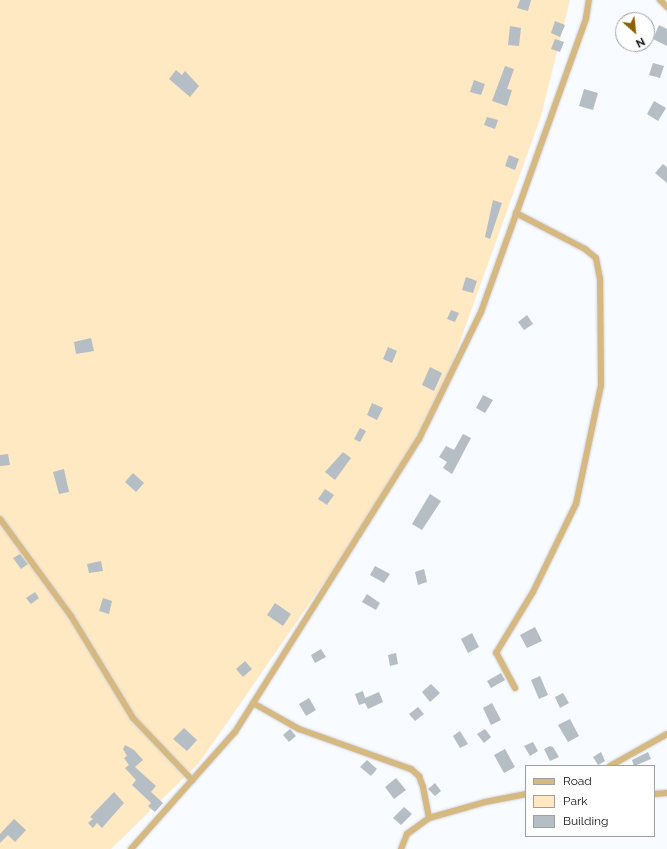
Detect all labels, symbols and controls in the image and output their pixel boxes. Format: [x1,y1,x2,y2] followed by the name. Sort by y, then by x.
[615,12,655,52] north arrow
[634,35,647,50] text: N
[525,765,655,837] legend
[563,774,592,788] text: Road
[563,794,588,808] text: Park
[563,814,609,828] text: Building

